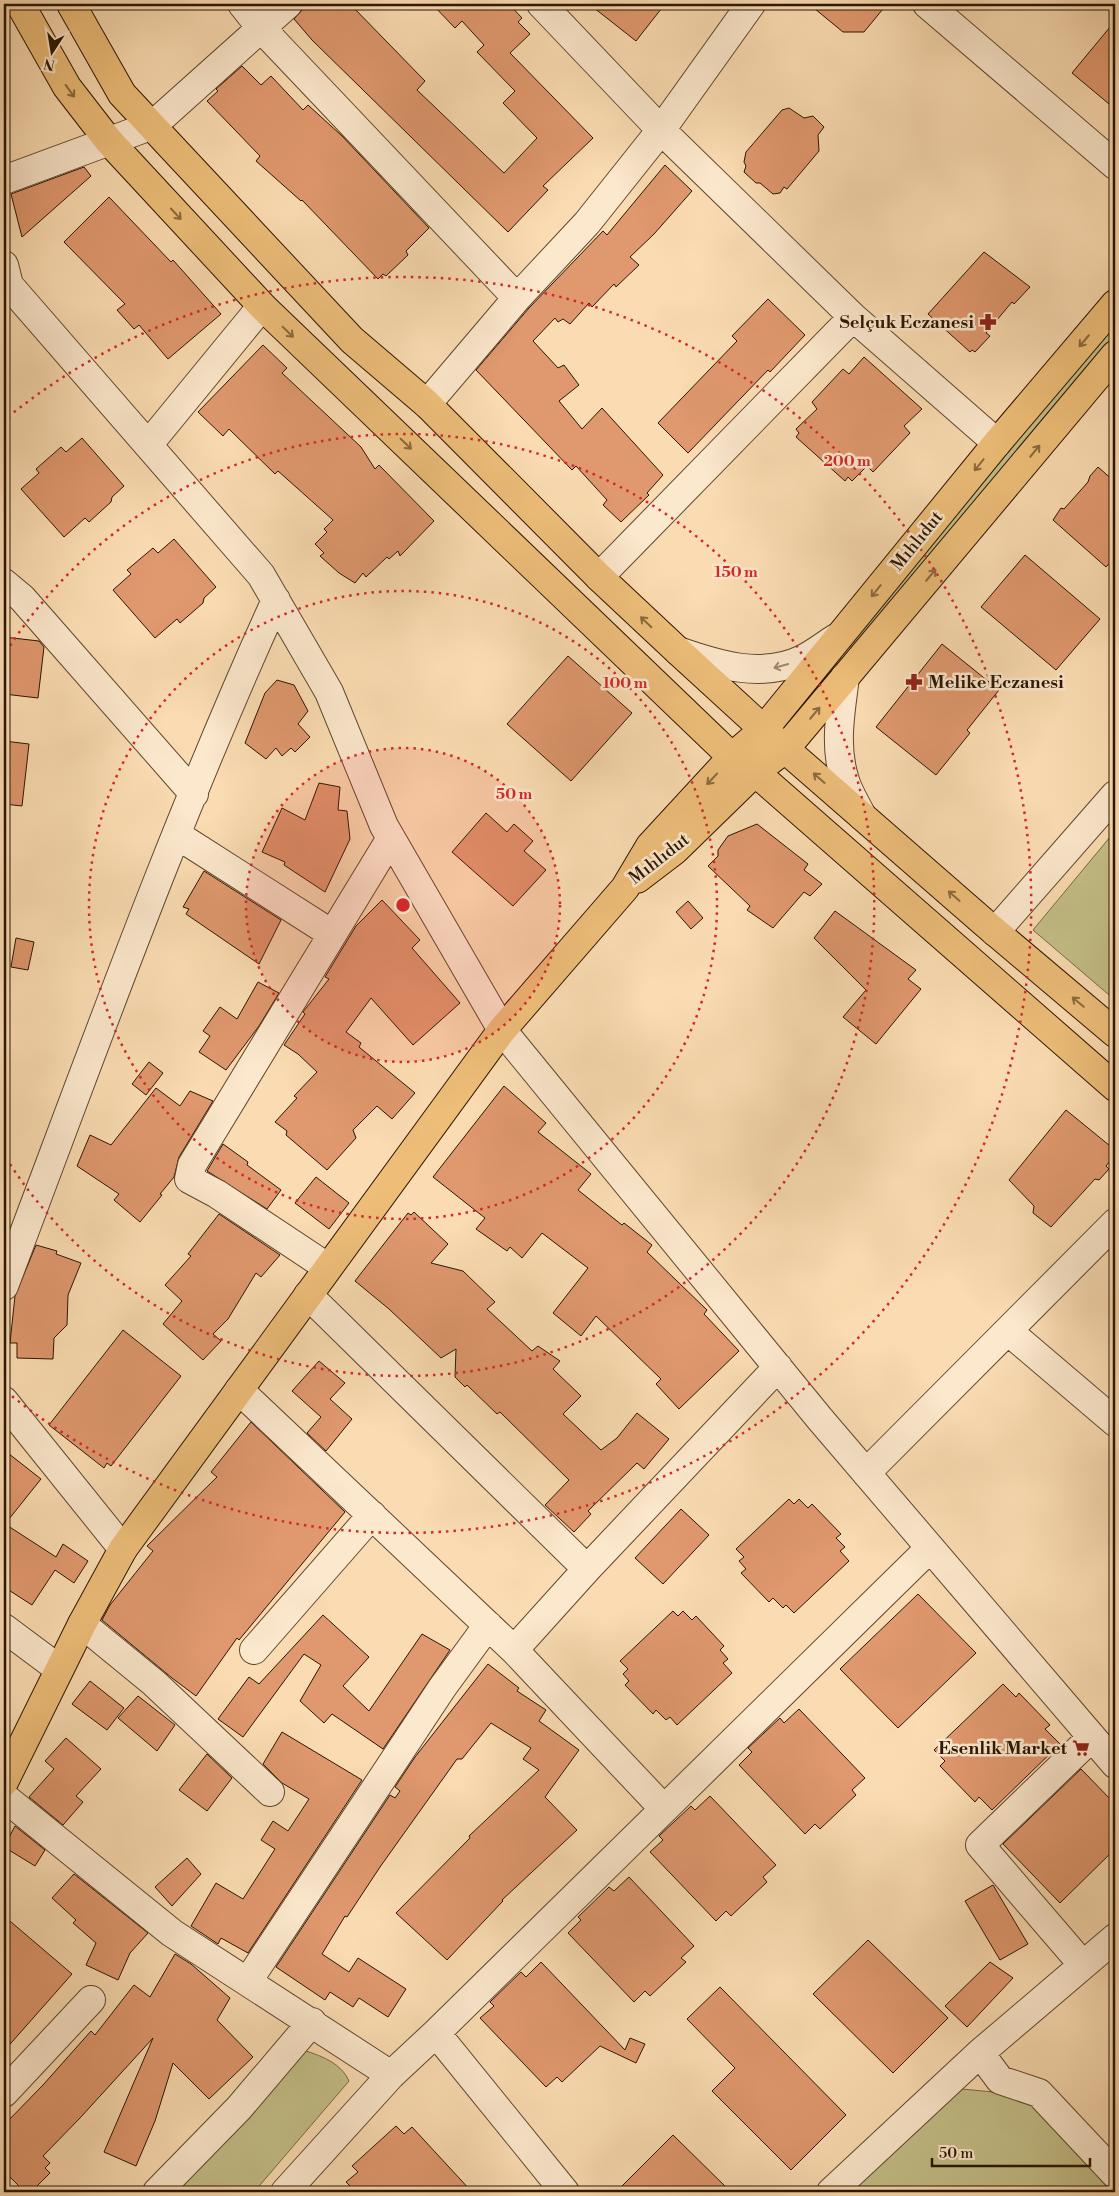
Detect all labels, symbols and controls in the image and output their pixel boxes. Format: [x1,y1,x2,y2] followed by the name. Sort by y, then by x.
[28,28,78,78] north arrow
[42,54,57,74] text: N
[65,84,75,98] one-way arrow
[170,208,182,221] one-way arrow
[839,311,974,334] place label: Selçuk Eczanesi
[978,312,998,332] pharmacy icon: Selçuk Eczanesi
[282,326,295,338] one-way arrow
[1078,334,1089,347] one-way arrow
[399,438,412,450] one-way arrow
[1030,444,1041,457] one-way arrow
[823,452,871,471] text: 200 m
[974,458,985,471] one-way arrow
[886,506,949,576] street label: Mıhlıdut
[714,563,758,582] text: 150 m
[925,569,936,582] one-way arrow
[871,584,882,597] one-way arrow
[640,616,653,628] one-way arrow
[773,661,789,671] one-way arrow
[928,671,1064,694] place label: Melike Eczanesi
[904,672,924,692] pharmacy icon: Melike Eczanesi
[603,674,648,693] text: 100 m
[810,707,821,720] one-way arrow
[706,772,718,785] one-way arrow
[812,772,825,784] one-way arrow
[496,785,532,804] text: 50 m
[624,828,694,890] street label: Mıhlıdut
[948,891,961,902] one-way arrow
[394,896,412,914] centre of rings
[1072,996,1085,1007] one-way arrow
[938,1737,1068,1760] place label: Esenlik Market
[1071,1738,1091,1758] supermarket icon: Esenlik Market
[932,2136,1089,2168] scale bar
[939,2144,973,2163] text: 50 m

